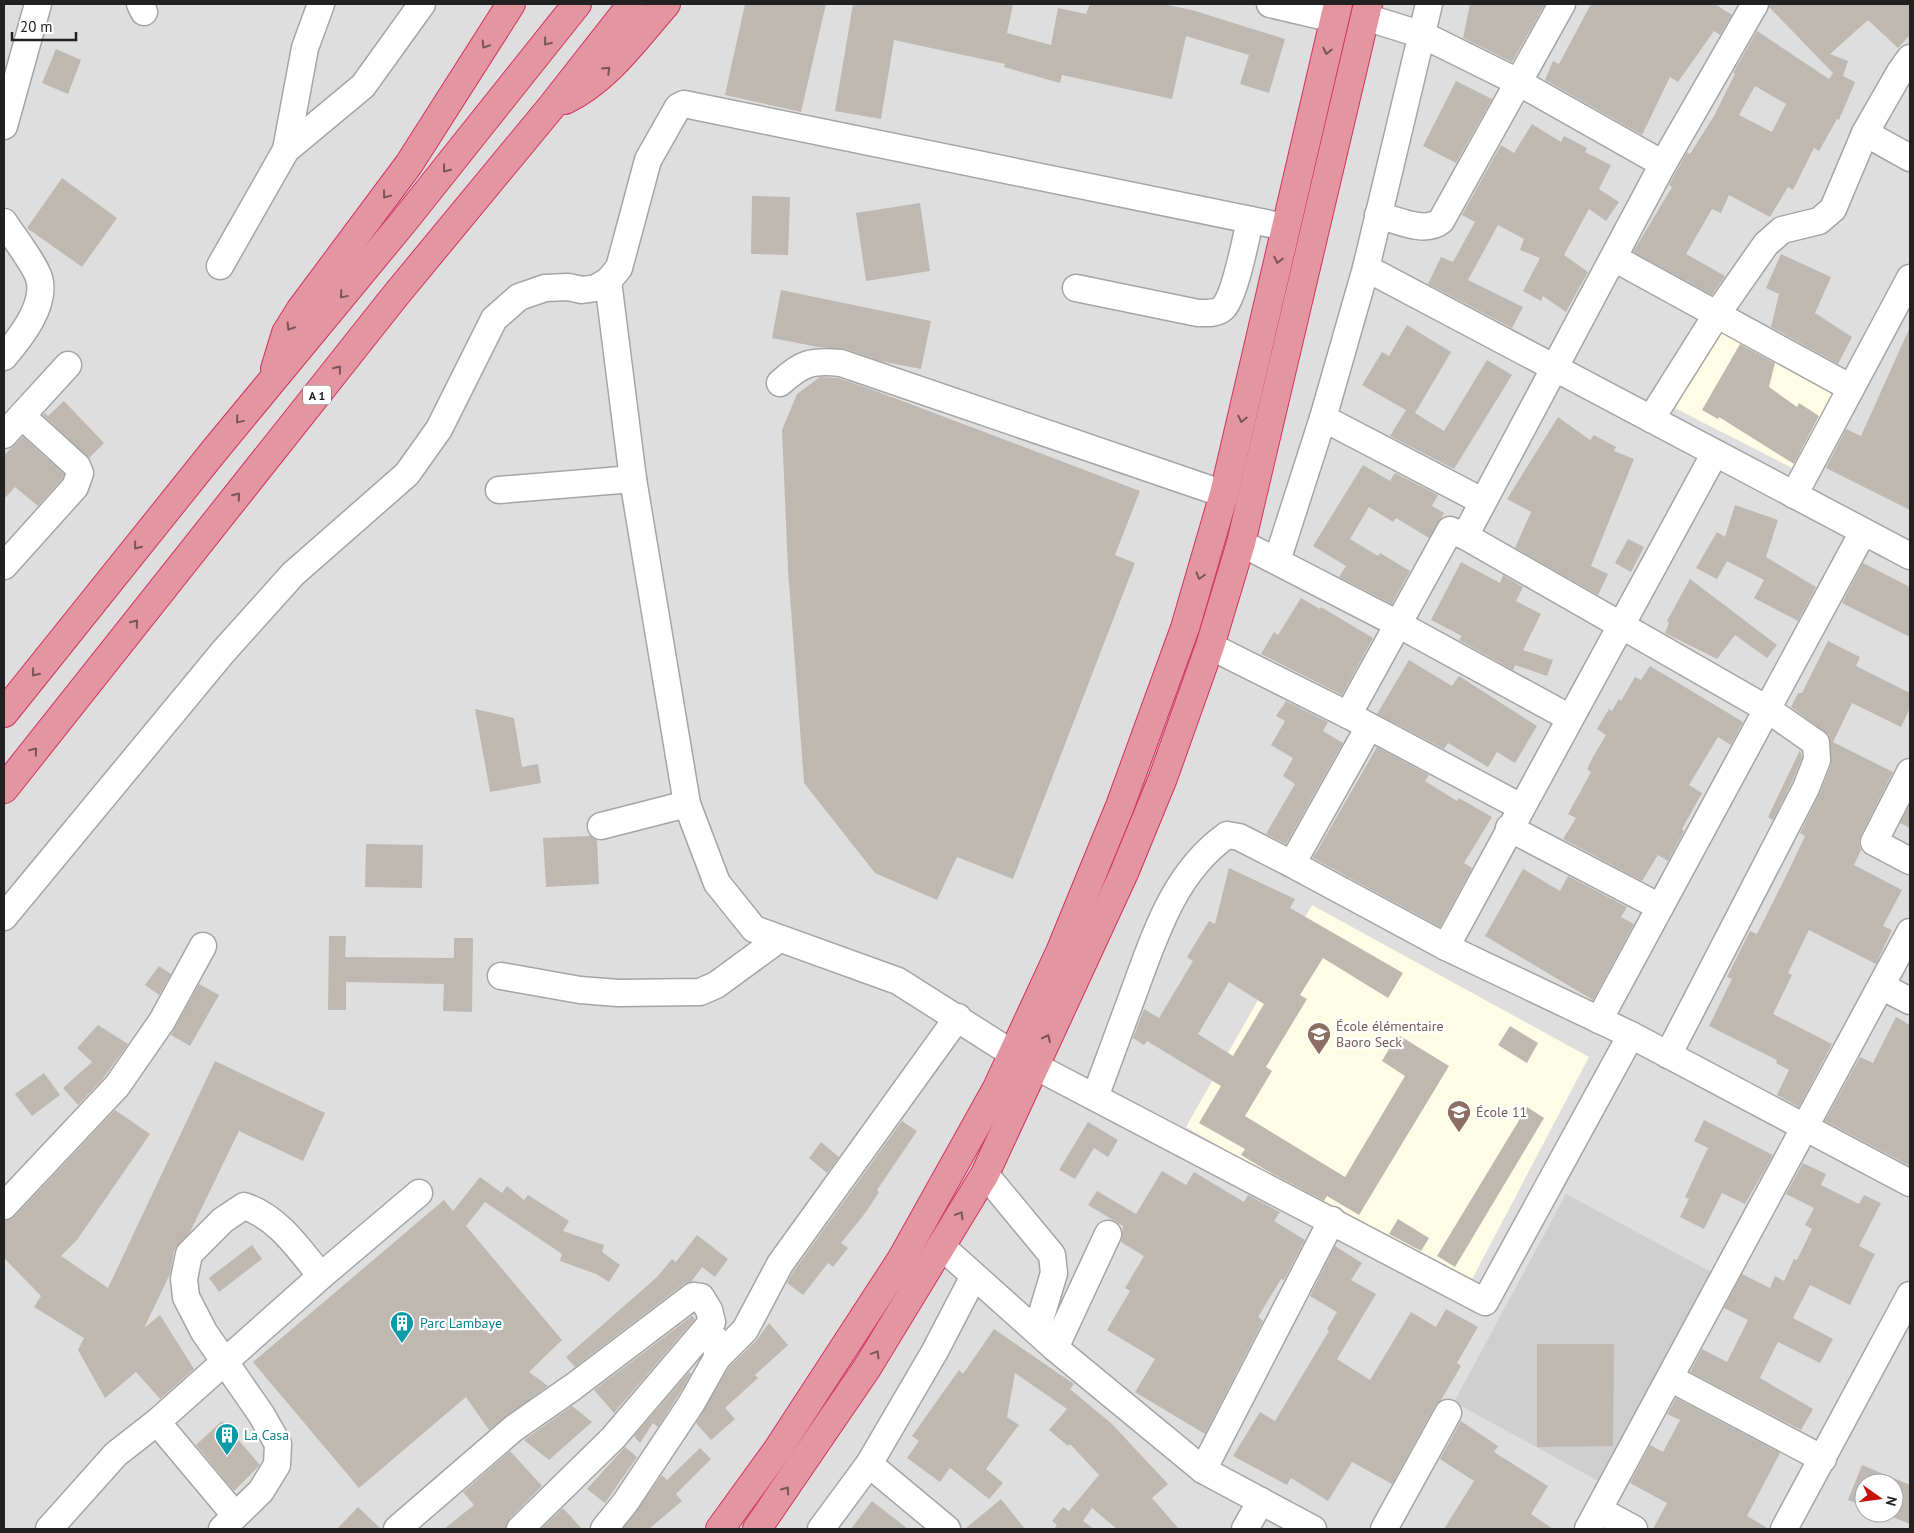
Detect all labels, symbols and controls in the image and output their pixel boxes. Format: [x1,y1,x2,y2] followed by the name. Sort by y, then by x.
[12,10,76,42] scale bar
[20,17,53,36] text: 20 m
[543,36,552,45] one-way arrow
[481,40,491,49] one-way arrow
[1322,47,1333,56] one-way arrow
[601,67,610,76] one-way arrow
[443,163,451,172] one-way arrow
[383,189,391,198] one-way arrow
[1273,256,1284,265] one-way arrow
[340,289,349,298] one-way arrow
[287,321,297,330] one-way arrow
[332,366,340,375] one-way arrow
[303,386,331,404] road number: A 1
[237,414,245,423] one-way arrow
[1237,414,1248,423] one-way arrow
[231,493,239,502] one-way arrow
[133,540,142,549] one-way arrow
[1196,571,1206,580] one-way arrow
[130,620,139,629] one-way arrow
[33,667,41,676] one-way arrow
[29,747,38,756] one-way arrow
[1336,1017,1444,1051] place label: École élémentaire Baoro Seck
[1306,1021,1332,1055] school or university icon: École élémentaire Baoro Seck
[1041,1035,1051,1044] one-way arrow
[1446,1099,1472,1133] school or university icon: École 11
[1476,1103,1527,1121] place label: École 11
[953,1212,963,1221] one-way arrow
[389,1310,415,1344] building icon: Parc Lambaye
[420,1314,502,1332] place label: Parc Lambaye
[869,1351,879,1360] one-way arrow
[214,1422,240,1456] building icon: La Casa
[244,1426,289,1444] place label: La Casa
[1854,1473,1904,1523] north arrow
[779,1486,789,1495] one-way arrow
[1882,1495,1901,1508] text: N

